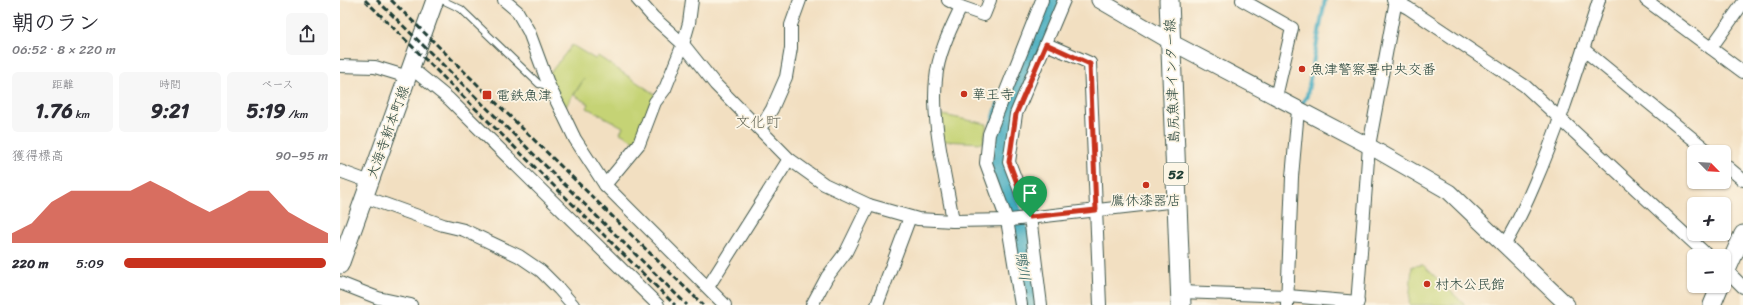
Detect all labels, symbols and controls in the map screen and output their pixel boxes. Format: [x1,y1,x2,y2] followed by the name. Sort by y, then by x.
[12,3,100,42] text: 朝のラン
[286,13,328,55] button: share
[1157,18,1187,144] street label: 島尻魚津インター線
[12,38,116,61] text: 06:52 · 8 × 220 m
[1310,57,1436,82] place label: 魚津警察署中央交番
[1297,64,1307,74] marker: 魚津警察署中央交番
[52,75,74,94] text: 距離
[159,75,181,94] text: 時間
[261,75,294,94] text: ペース
[359,82,417,182] street label: 大海寺新本町線
[972,82,1014,107] place label: 華王寺
[496,83,552,108] place label: 電鉄魚津
[481,89,493,101] marker: 電鉄魚津
[959,89,969,99] marker: 華王寺
[35,94,73,129] text: 1.76
[151,94,189,129] text: 9:21
[246,94,286,129] text: 5:19
[73,105,90,124] text: km
[286,105,308,124] text: /km
[735,109,781,135] district label: 文化町
[12,144,64,167] text: 獲得標高
[275,144,328,167] text: 90–95 m
[1687,145,1731,189] north arrow
[1687,145,1731,293] map controls
[1164,163,1188,185] road number: 52
[1013,176,1047,217] pin
[1141,180,1151,190] marker: 鷹休漆器店
[1019,182,1041,204] icon: arrive
[1111,188,1181,213] place label: 鷹休漆器店
[1687,197,1731,241] button: +
[1008,249,1038,283] water label: 鴨川
[1687,249,1731,293] button: −
[12,252,49,275] text: 220 m
[76,252,104,275] text: 5:09
[1435,272,1505,297] place label: 村木公民館
[1422,279,1432,289] marker: 村木公民館

